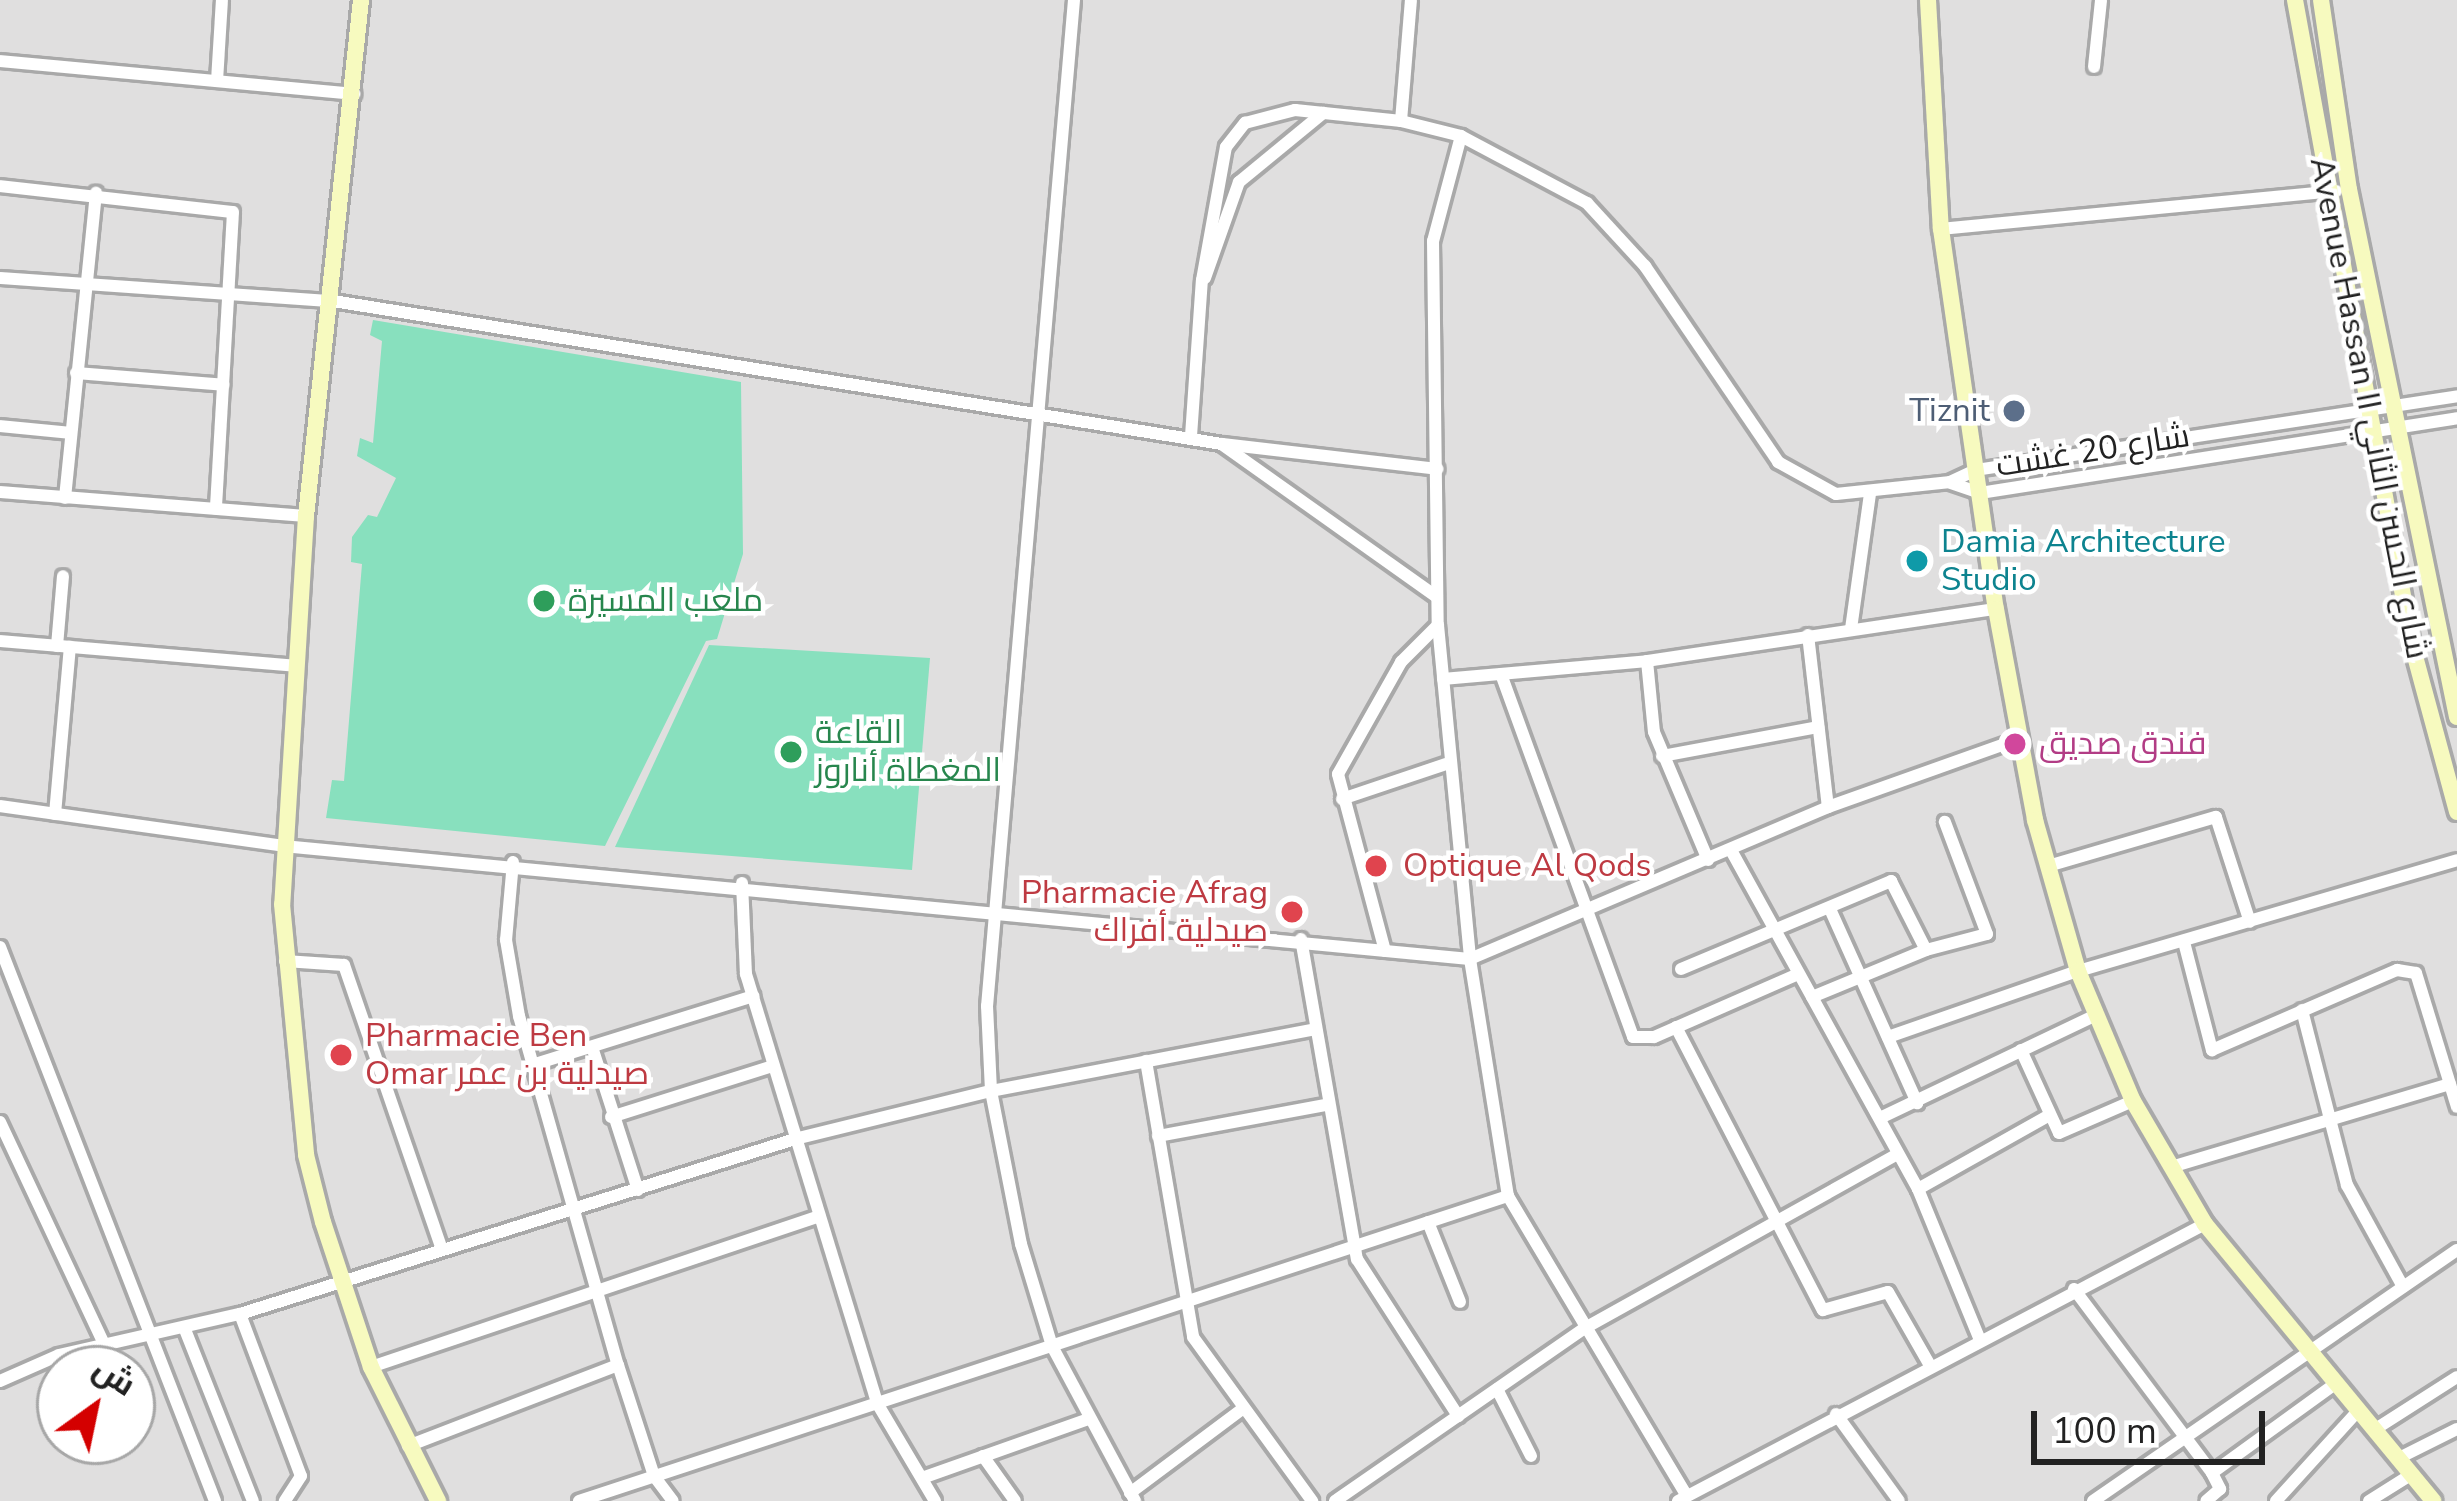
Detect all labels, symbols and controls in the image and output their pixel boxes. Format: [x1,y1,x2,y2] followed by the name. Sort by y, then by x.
[2301,154,2437,662] street label: Avenue Hassan II شارع الحسن الثاني
[1909,391,1990,431] place label: Tiznit
[2001,398,2027,424] marker: Tiznit
[1993,416,2193,486] street label: شارع 20 غشت
[1941,522,2226,600] place label: Damia Architecture Studio
[1904,548,1930,574] marker: Damia Architecture Studio
[568,581,763,621] place label: ملعب المسيرة
[531,588,557,614] marker: ملعب المسيرة
[815,713,1001,791] place label: القاعة المغطاة أناروز
[2039,724,2206,764] place label: فندق صديق
[2002,731,2028,757] marker: فندق صديق
[778,739,804,765] marker: القاعة المغطاة أناروز
[1403,846,1651,886] place label: Optique Al Qods
[1360,850,1392,882] marker: Optique Al Qods
[1021,873,1268,951] place label: Pharmacie Afrag صيدلية أفراك
[1279,899,1305,925] marker: Pharmacie Afrag صيدلية أفراك
[365,1016,649,1094] place label: Pharmacie Ben Omar صيدلية بن عمر
[328,1042,354,1068] marker: Pharmacie Ben Omar صيدلية بن عمر
[36,1345,156,1465] north arrow
[84,1347,144,1407] text: ش
[2037,1387,2271,1461] scale bar
[2052,1407,2157,1456] text: 100 m

